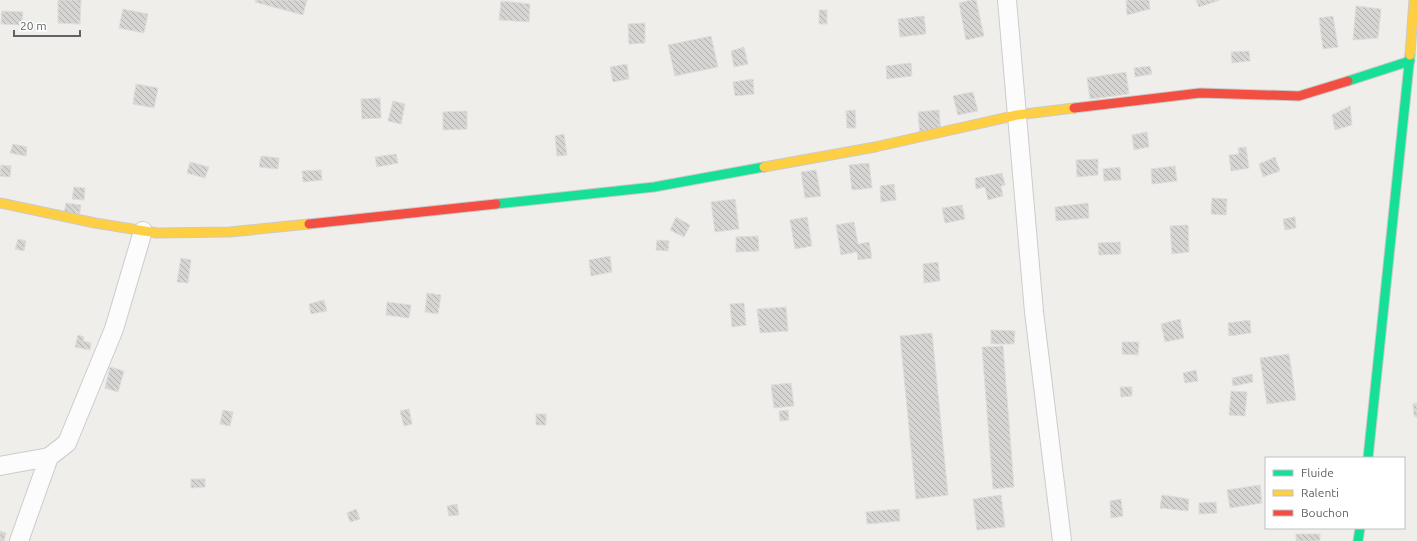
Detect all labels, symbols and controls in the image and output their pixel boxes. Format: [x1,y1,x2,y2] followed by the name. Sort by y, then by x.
[14,12,80,38] scale bar
[20,19,47,32] text: 20 m
[1265,457,1405,529] legend
[1301,466,1334,479] text: Fluide
[1301,486,1339,499] text: Ralenti
[1301,506,1349,519] text: Bouchon

